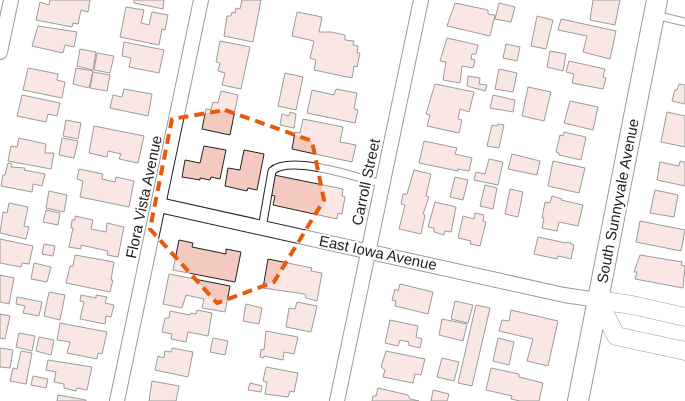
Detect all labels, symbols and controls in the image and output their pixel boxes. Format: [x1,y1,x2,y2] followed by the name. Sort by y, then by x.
[593,117,642,285] street label: South Sunnyvale Avenue
[122,134,165,260] street label: Flora Vista Avenue
[348,136,383,227] street label: Carroll Street
[318,232,438,273] street label: East Iowa Avenue

